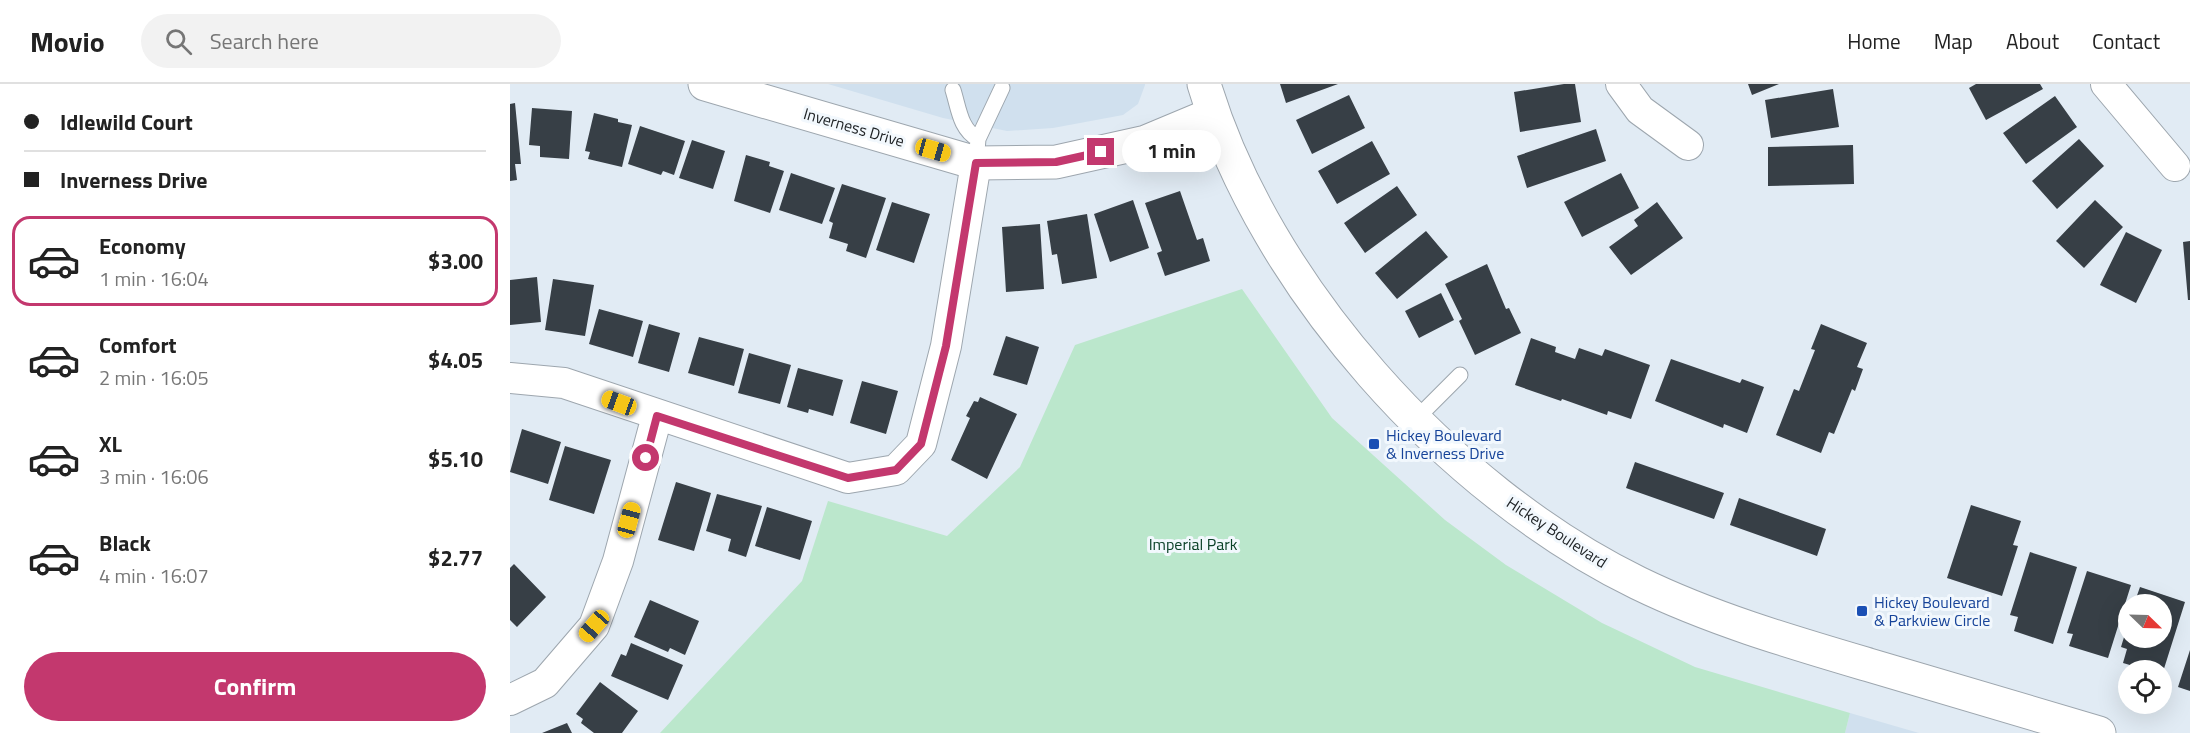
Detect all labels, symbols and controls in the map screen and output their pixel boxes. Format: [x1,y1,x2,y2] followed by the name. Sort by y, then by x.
[141,14,561,68] search box
[30,20,105,63] text: Movio
[210,24,319,58] text: Search here
[162,25,195,58] icon: search
[1847,25,1901,57] text: Home
[1934,25,1973,57] text: Map
[2006,25,2059,57] text: About
[2092,25,2160,57] text: Contact
[801,101,907,153] street label: Inverness Drive
[60,105,193,139] text: Idlewild Court
[1122,131,1221,173] callout: 1 min
[1147,135,1196,166] text: 1 min
[913,136,953,164] car
[1087,138,1114,165] route end
[60,163,208,197] text: Inverness Drive
[99,229,186,263] text: Economy
[27,234,81,288] icon: car
[428,244,483,278] text: $3.00
[99,263,209,294] text: 1 min · 16:04
[99,328,177,362] text: Comfort
[27,333,81,387] icon: car
[428,343,483,377] text: $4.05
[99,362,209,393] text: 2 min · 16:05
[599,388,639,418] car
[1386,423,1504,465] place label: Hickey Boulevard & Inverness Drive
[99,427,122,461] text: XL
[27,432,81,486] icon: car
[1367,437,1381,451] marker: Hickey Boulevard & Inverness Drive
[428,442,483,476] text: $5.10
[632,444,659,471] route start
[99,461,209,492] text: 3 min · 16:06
[1502,490,1612,574] street label: Hickey Boulevard
[616,500,642,540] car
[99,526,151,560] text: Black
[27,531,81,585] icon: car
[1149,532,1238,556] park label: Imperial Park
[428,541,483,575] text: $2.77
[99,560,209,591] text: 4 min · 16:07
[1874,590,1990,632] place label: Hickey Boulevard & Parkview Circle
[2118,594,2172,648] north arrow
[2118,594,2172,714] map controls
[1855,604,1869,618] marker: Hickey Boulevard & Parkview Circle
[575,607,613,645] car
[24,652,486,721] button: Confirm
[2118,660,2172,714] button: locate

